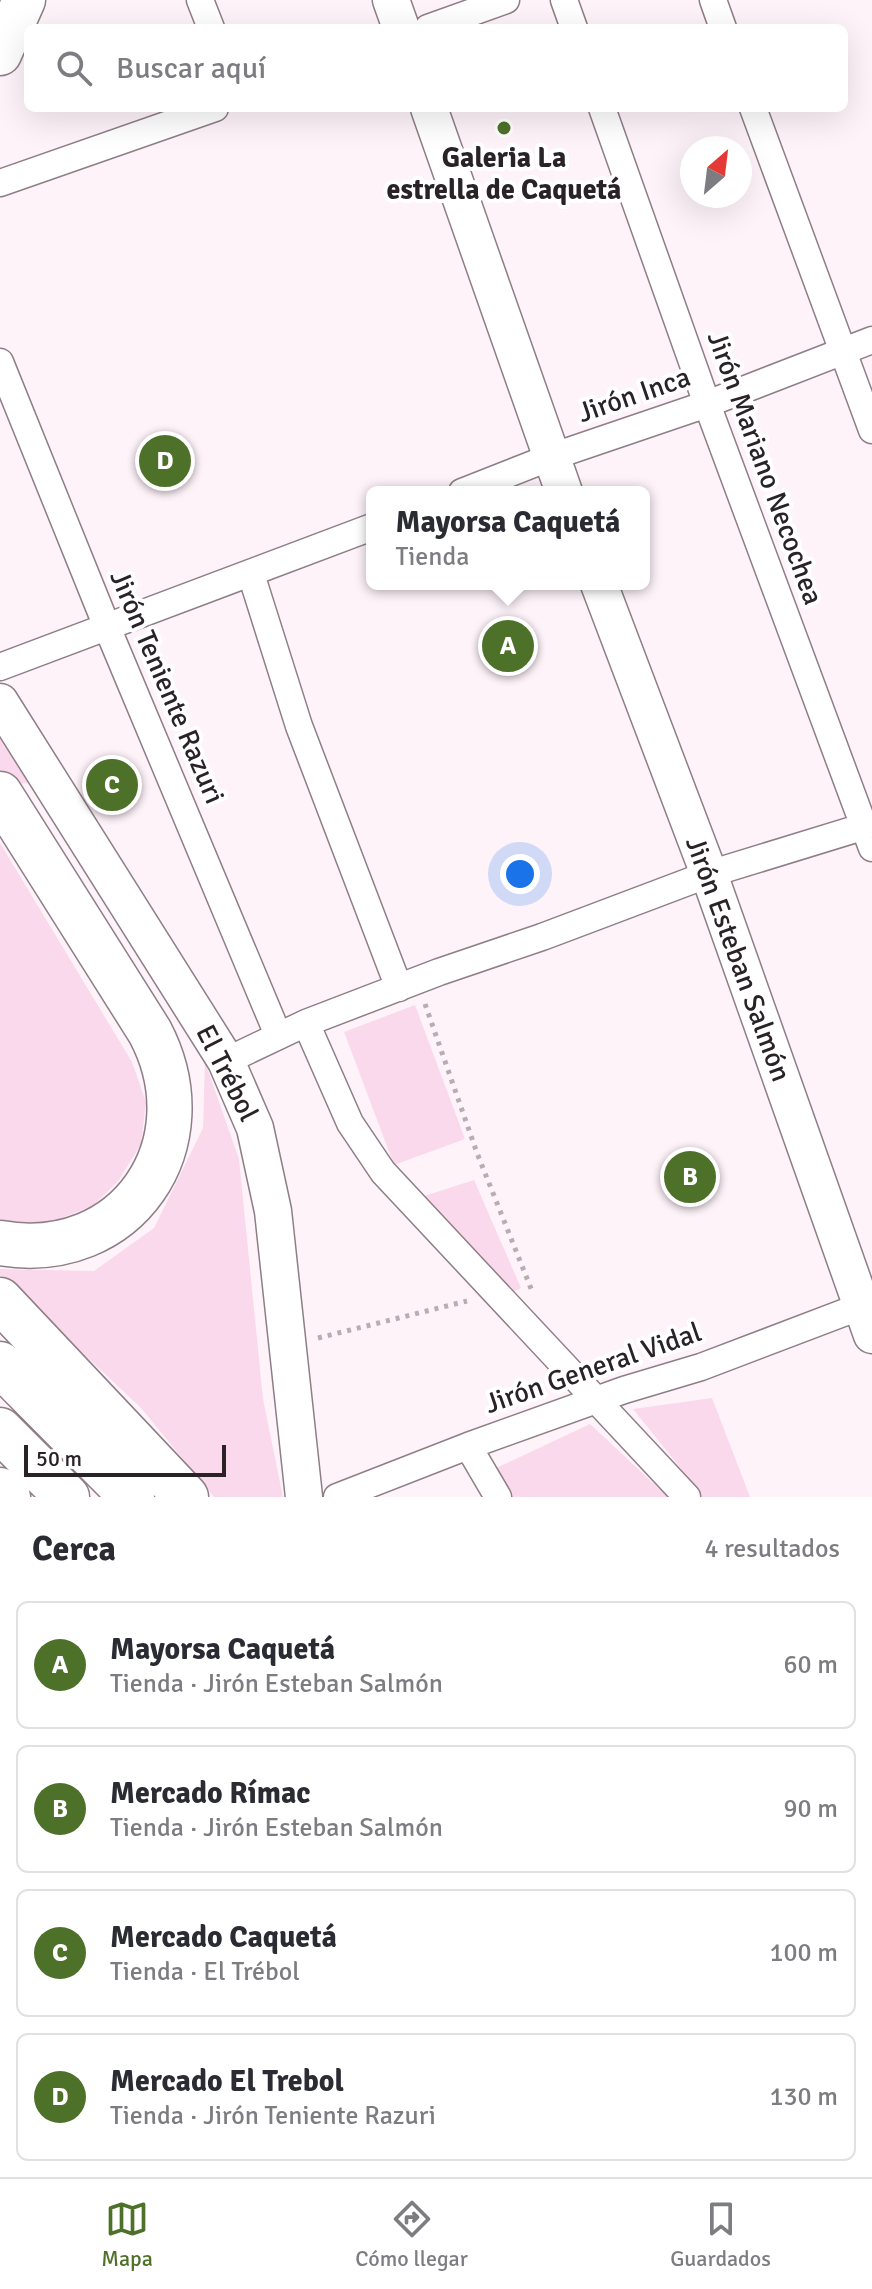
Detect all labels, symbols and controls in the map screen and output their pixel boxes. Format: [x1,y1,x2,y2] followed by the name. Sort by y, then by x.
[24,24,848,112] search box
[52,46,96,90] icon: search
[116,50,266,87] text: Buscar aquí
[495,119,513,137] marker: Galeria La estrella de Caquetá
[680,136,752,208] north arrow
[387,141,621,207] place label: Galeria La estrella de Caquetá
[700,327,830,609] street label: Jirón Mariano Necochea
[573,360,695,430] street label: Jirón Inca
[139,431,191,491] pin: D
[366,486,650,590] popup
[395,504,621,541] text: Mayorsa Caquetá
[395,541,469,573] text: Tienda
[102,565,232,809] street label: Jirón Teniente Razuri
[482,616,534,676] pin: A
[86,755,138,815] pin: C
[678,832,798,1086] street label: Jirón Esteban Salmón
[500,854,540,894] your location
[188,1019,266,1127] street label: El Trébol
[664,1147,716,1207] pin: B
[480,1315,706,1421] street label: Jirón General Vidal
[24,1441,226,1477] scale bar
[36,1445,82,1472] text: 50 m
[32,1528,116,1570] text: Cerca
[704,1533,840,1565] text: 4 resultados
[110,1631,335,1668] text: Mayorsa Caquetá
[52,1649,68,1681] text: A
[783,1649,838,1681] text: 60 m
[110,1668,443,1700] text: Tienda · Jirón Esteban Salmón
[110,1775,310,1812] text: Mercado Rímac
[52,1793,68,1825] text: B
[783,1793,838,1825] text: 90 m
[110,1812,443,1844] text: Tienda · Jirón Esteban Salmón
[110,1919,337,1956] text: Mercado Caquetá
[52,1937,68,1969] text: C
[769,1937,838,1969] text: 100 m
[110,1956,300,1988] text: Tienda · El Trébol
[110,2063,344,2100] text: Mercado El Trebol
[51,2081,69,2113] text: D
[769,2081,838,2113] text: 130 m
[110,2100,436,2132] text: Tienda · Jirón Teniente Razuri
[101,2197,153,2272] tab: Mapa
[355,2197,468,2272] tab: Cómo llegar
[670,2197,771,2272] tab: Guardados

